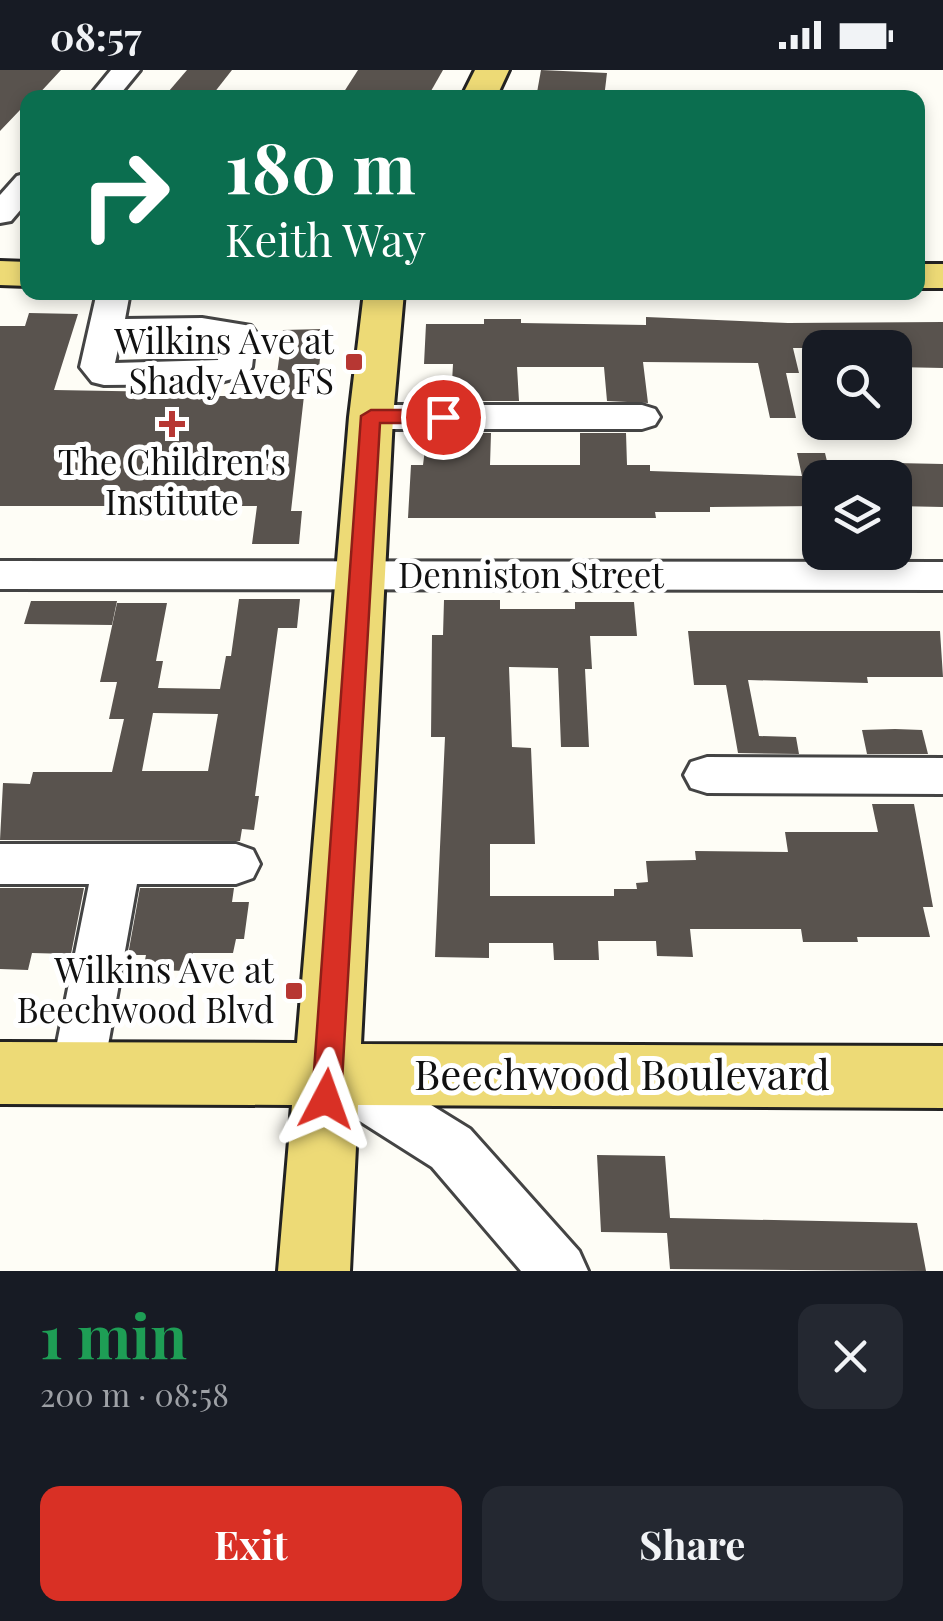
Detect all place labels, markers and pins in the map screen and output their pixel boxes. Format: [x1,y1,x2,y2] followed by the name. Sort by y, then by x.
[113,316,335,403] place label: Wilkins Ave at Shady Ave FS
[343,351,365,373] marker: Wilkins Ave at Shady Ave FS
[401,375,486,460] pin
[159,411,185,437] marker: The Children's Institute
[58,437,286,524] place label: The Children's Institute
[17,945,275,1032] place label: Wilkins Ave at Beechwood Blvd
[283,980,305,1002] marker: Wilkins Ave at Beechwood Blvd

